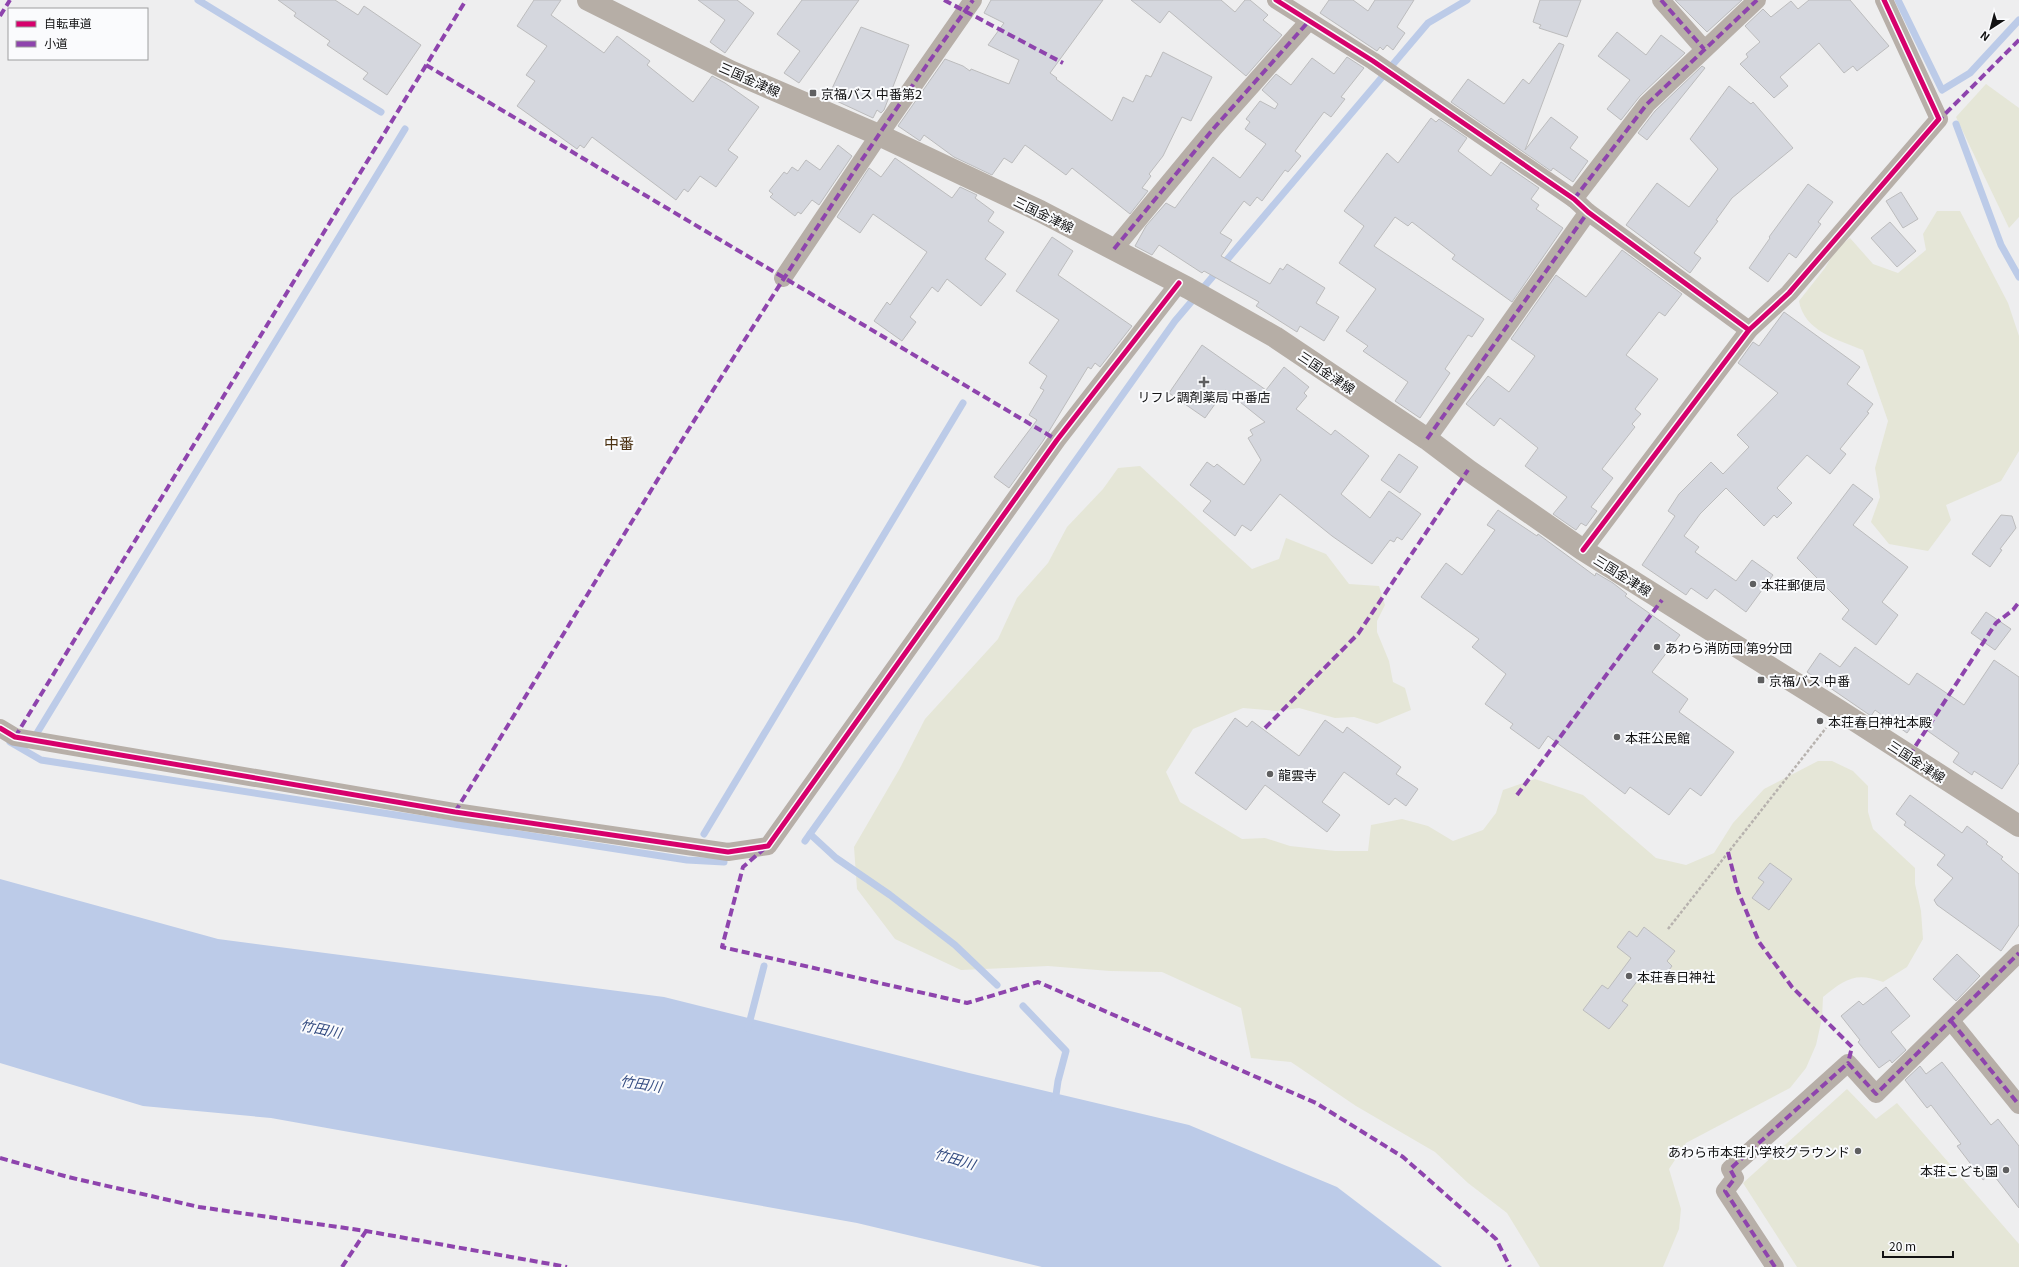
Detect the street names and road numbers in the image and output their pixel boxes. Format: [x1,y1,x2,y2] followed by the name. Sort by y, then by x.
[716,57,784,101] street label: 三国金津線
[1011,191,1077,237] street label: 三国金津線
[1295,346,1359,398] street label: 三国金津線
[1590,550,1656,600] street label: 三国金津線
[1885,735,1949,787] street label: 三国金津線

